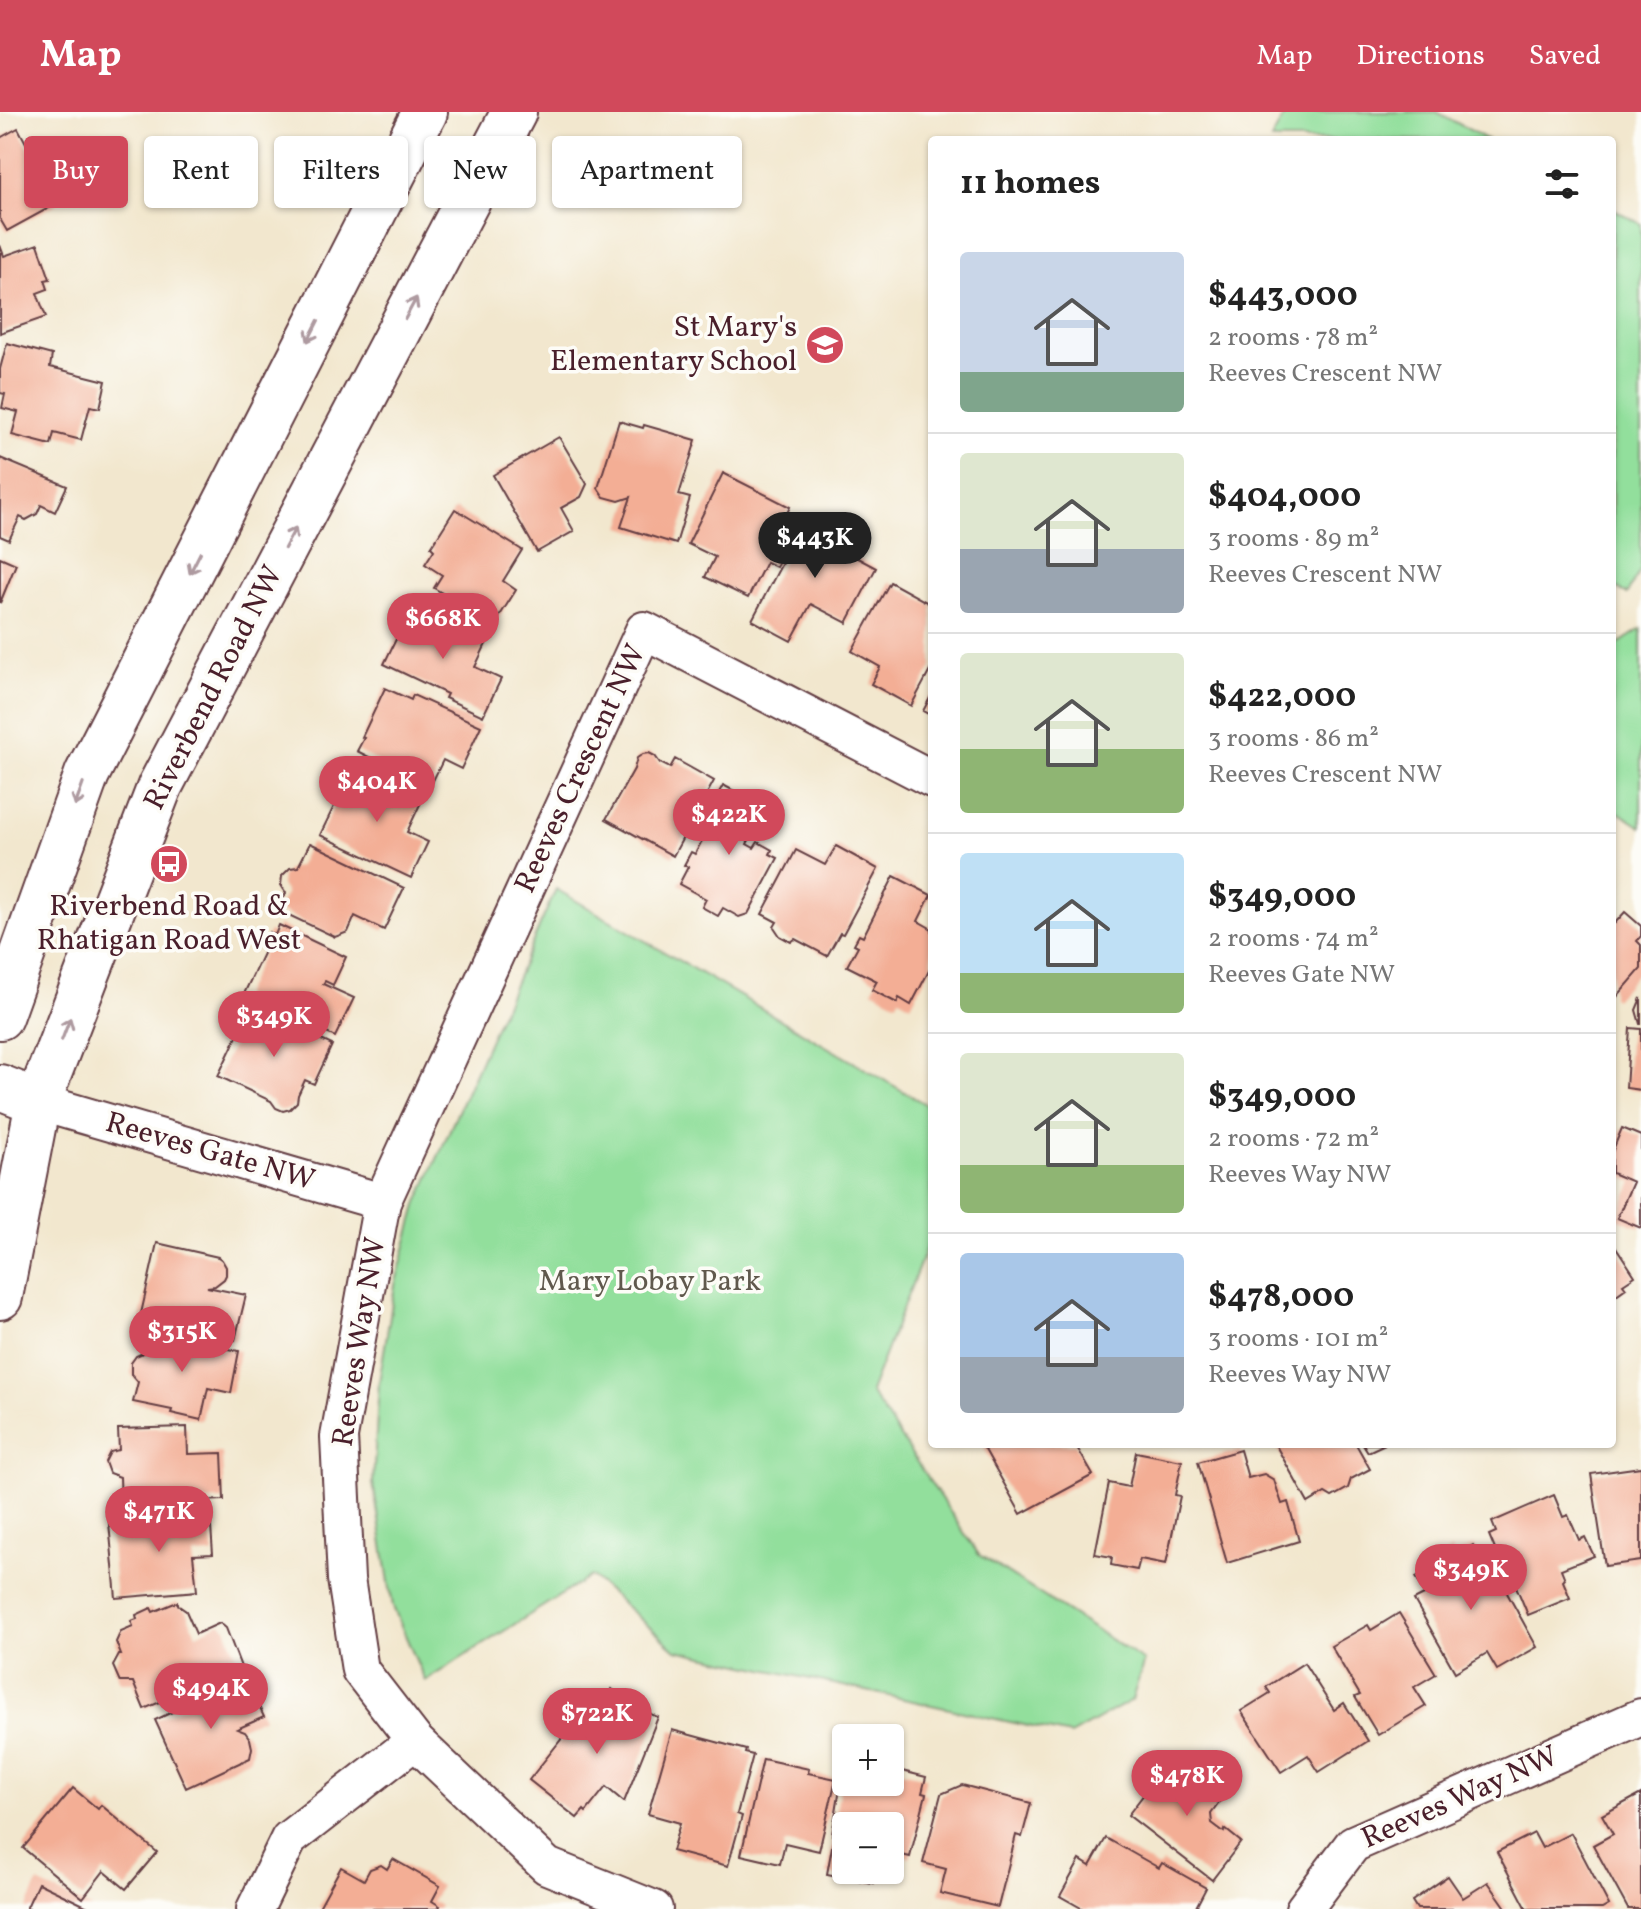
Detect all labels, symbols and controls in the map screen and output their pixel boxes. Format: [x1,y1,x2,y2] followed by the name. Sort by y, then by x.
[40,30,121,83] text: Map
[1257,37,1313,76] text: Map
[1357,37,1485,76] text: Directions
[1529,37,1601,76] text: Saved
[24,136,128,208] chip: Buy
[144,136,258,208] chip: Rent
[274,136,408,208] chip: Filters
[424,136,536,208] chip: New
[552,136,742,208] chip: Apartment
[960,161,1100,208] text: 11 homes
[1540,162,1584,206] icon: filters
[1208,273,1358,320] text: $443,000
[1024,284,1120,380] icon: home
[403,297,419,320] one-way arrow
[550,307,797,383] place label: St Mary's Elementary School
[305,319,320,343] one-way arrow
[1208,320,1378,356] text: 2 rooms · 78 m²
[804,324,846,366] school or university icon: St Mary's Elementary School
[1208,356,1442,392] text: Reeves Crescent NW
[1208,474,1361,521] text: $404,000
[1024,485,1120,581] icon: home
[759,512,871,580] pin: $443K
[776,520,854,556] text: $443K
[1208,521,1379,557] text: 3 rooms · 89 m²
[282,527,298,551] one-way arrow
[186,550,202,574] one-way arrow
[1208,557,1442,593] text: Reeves Crescent NW
[134,558,294,818] street label: Riverbend Road NW
[387,593,499,661] pin: $668K
[405,601,481,637] text: $668K
[505,638,657,900] street label: Reeves Crescent NW
[1208,674,1356,721] text: $422,000
[1024,685,1120,781] icon: home
[1208,721,1379,757] text: 3 rooms · 86 m²
[321,756,433,824] pin: $404K
[1208,757,1442,793] text: Reeves Crescent NW
[337,764,417,800] text: $404K
[71,783,85,807] one-way arrow
[673,789,785,857] pin: $422K
[691,797,767,833] text: $422K
[148,843,190,885] bus stop icon: Riverbend Road & Rhatigan Road West
[1208,874,1356,921] text: $349,000
[1024,885,1120,981] icon: home
[37,886,301,962] place label: Riverbend Road & Rhatigan Road West
[1208,921,1379,957] text: 2 rooms · 74 m²
[1208,957,1395,993] text: Reeves Gate NW
[218,991,330,1059] pin: $349K
[236,999,312,1035] text: $349K
[60,1017,74,1042] one-way arrow
[1208,1074,1356,1121] text: $349,000
[1024,1085,1120,1181] icon: home
[100,1102,320,1202] street label: Reeves Gate NW
[1208,1121,1379,1157] text: 2 rooms · 72 m²
[1208,1157,1391,1193] text: Reeves Way NW
[323,1234,397,1450] street label: Reeves Way NW
[539,1261,761,1303] park label: Mary Lobay Park
[1208,1274,1354,1321] text: $478,000
[1024,1285,1120,1381] icon: home
[126,1306,238,1374] pin: $315K
[147,1314,217,1350] text: $315K
[1208,1321,1388,1357] text: 3 rooms · 101 m²
[1208,1357,1391,1393] text: Reeves Way NW
[103,1486,215,1554] pin: $471K
[123,1494,195,1530] text: $471K
[1415,1544,1527,1612] pin: $349K
[1433,1552,1509,1588] text: $349K
[155,1663,267,1731] pin: $494K
[172,1671,250,1707] text: $494K
[541,1688,653,1756] pin: $722K
[561,1696,633,1732] text: $722K
[832,1724,904,1884] map controls
[832,1724,904,1796] button: +
[1355,1736,1565,1860] street label: Reeves Way NW
[1131,1750,1243,1818] pin: $478K
[1149,1758,1225,1794] text: $478K
[832,1812,904,1884] button: −

